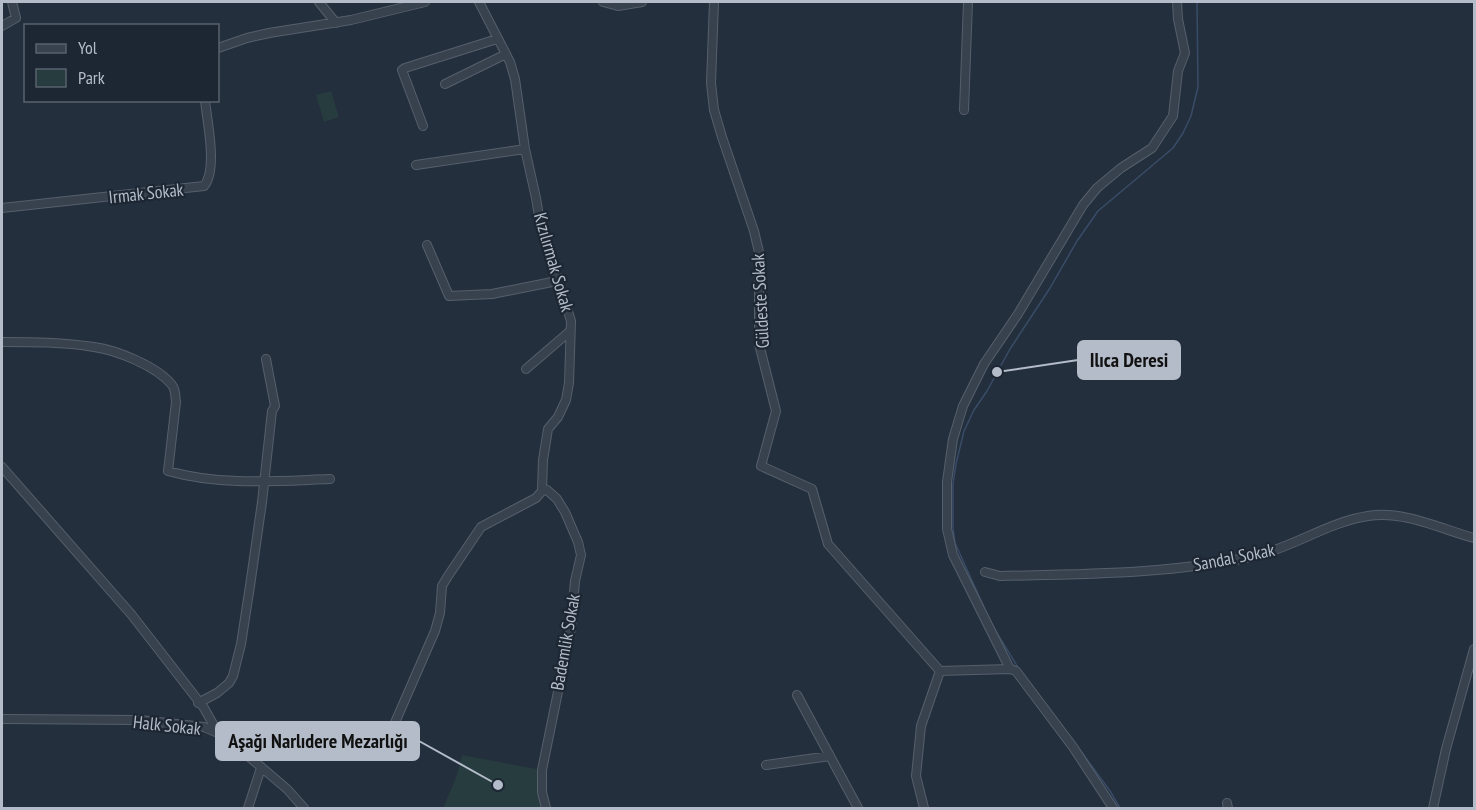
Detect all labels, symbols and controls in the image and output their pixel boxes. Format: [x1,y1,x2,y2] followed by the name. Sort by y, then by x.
[24,24,219,102] legend
[78,36,98,59] text: Yol
[78,66,105,89] text: Park
[107,178,185,208] street label: Irmak Sokak
[529,210,579,314] street label: Kızılırmak Sokak
[746,253,774,349] street label: Güldeste Sokak
[1078,341,1180,379] callout: Ilıca Deresi
[1090,347,1168,373] text: Ilıca Deresi
[1191,538,1277,576] street label: Sandal Sokak
[545,592,585,692] street label: Bademlik Sokak
[132,710,202,740] street label: Halk Sokak
[216,722,419,760] callout: Aşağı Narlıdere Mezarlığı
[227,728,408,754] text: Aşağı Narlıdere Mezarlığı

